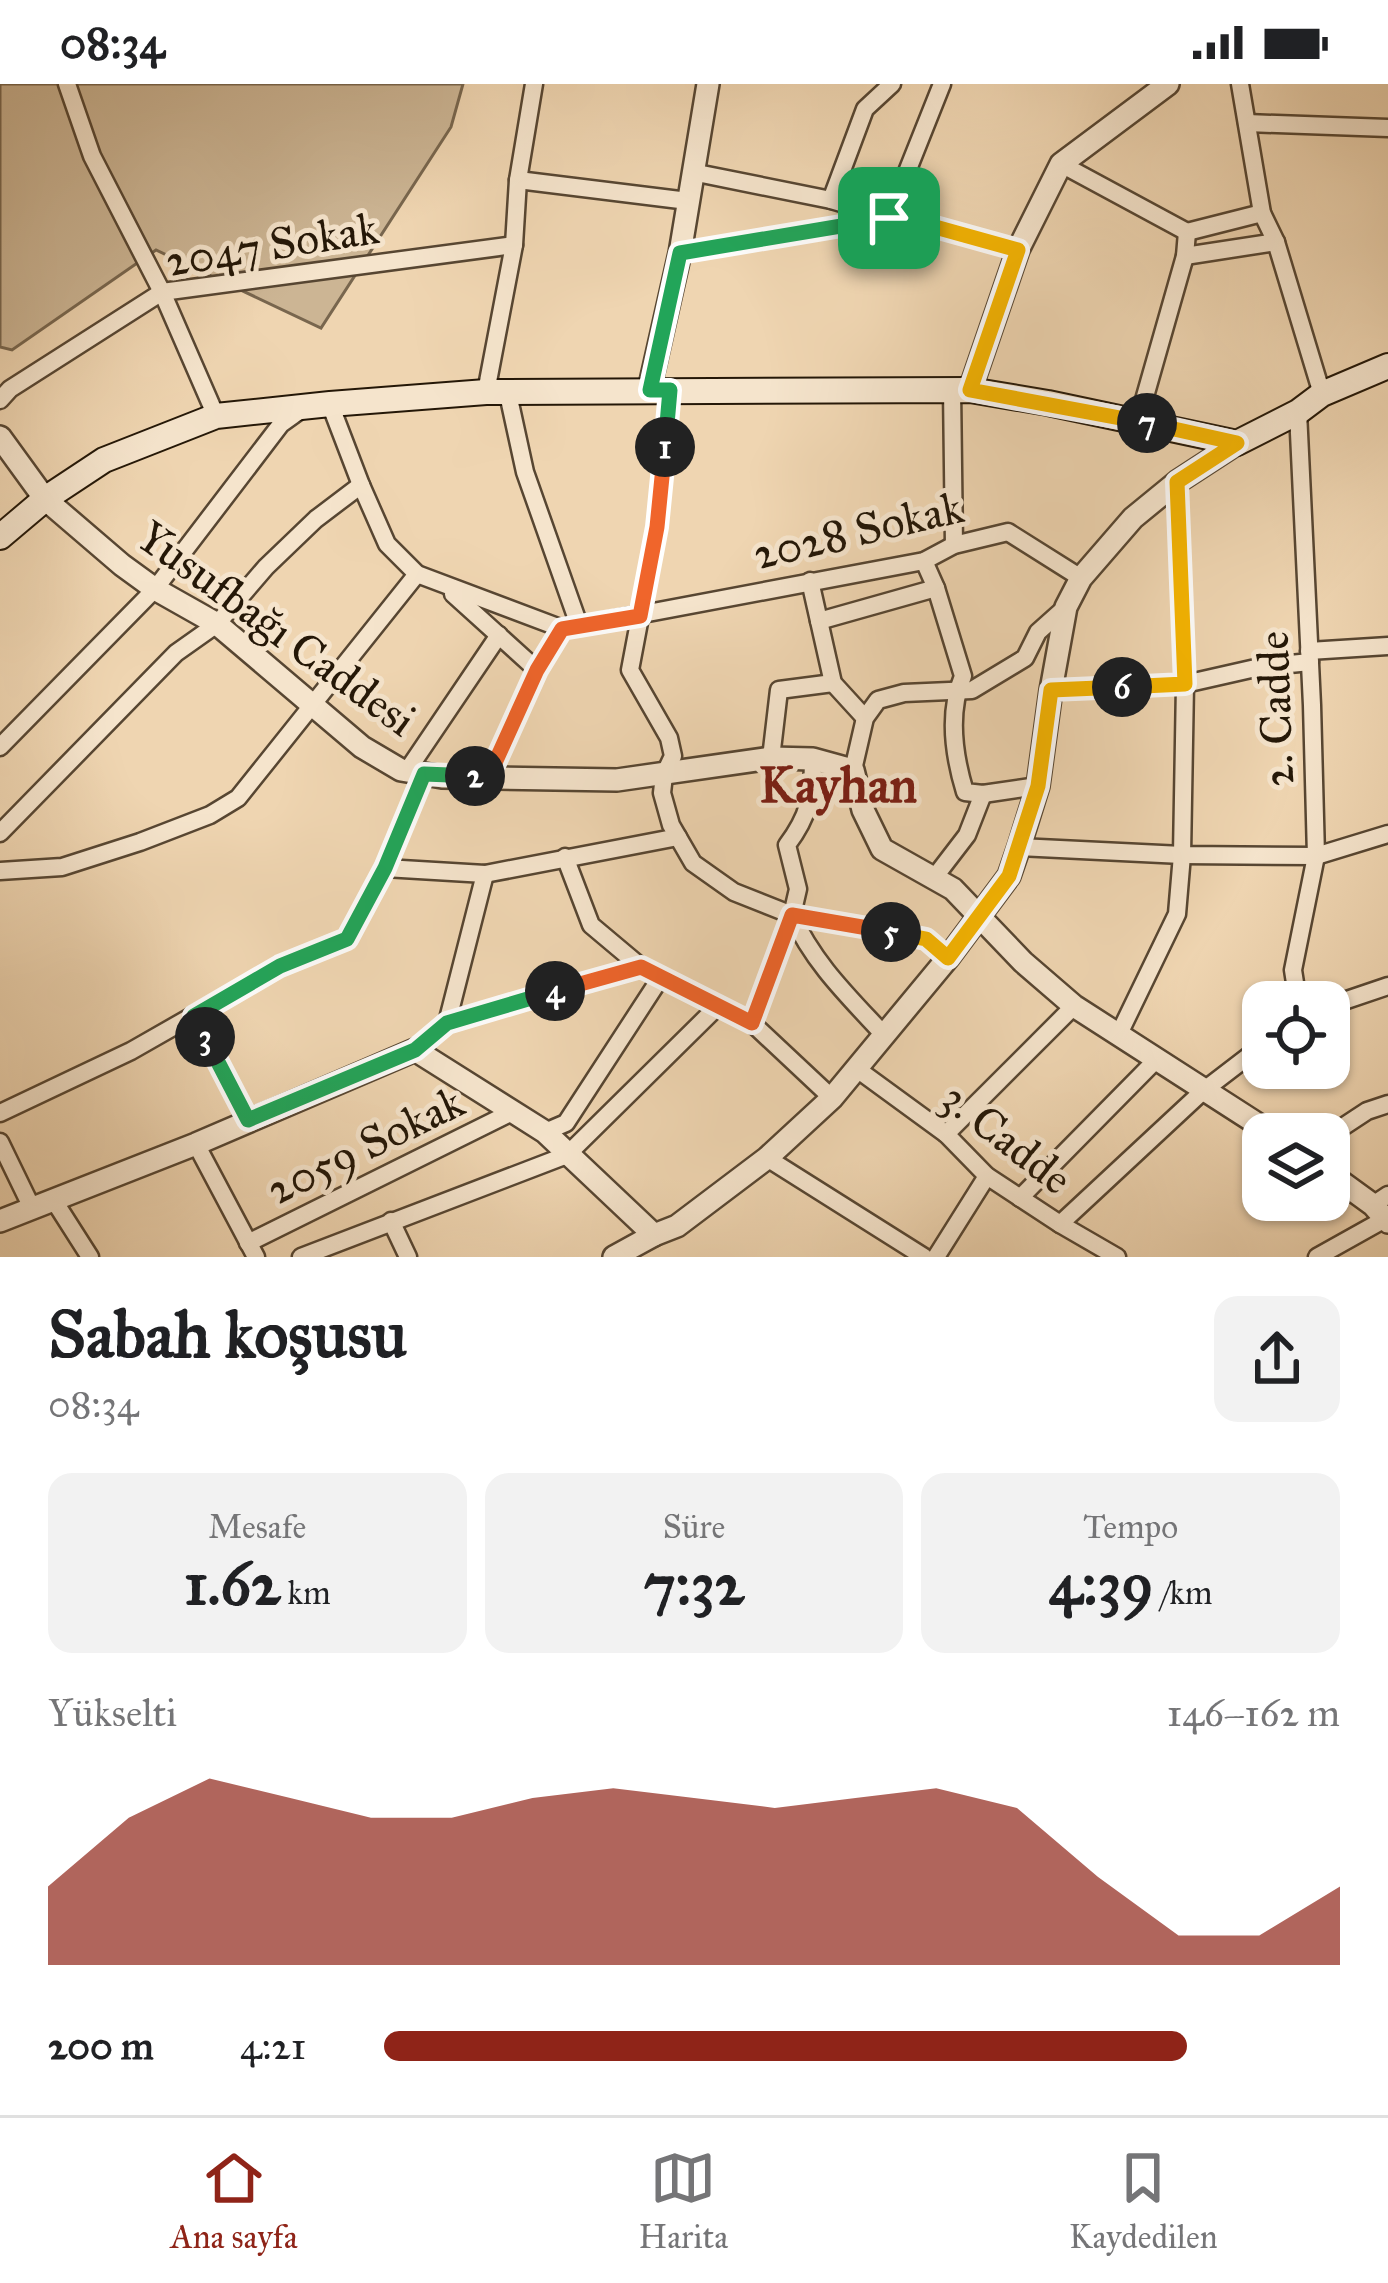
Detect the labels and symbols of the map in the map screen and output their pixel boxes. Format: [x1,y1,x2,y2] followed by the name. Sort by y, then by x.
[838,167,940,269] pin
[162,200,382,288] street label: 2047 Sokak
[1117,393,1177,453] pin: 7
[635,417,695,477] pin: 1
[748,479,968,581] street label: 2028 Sokak
[127,508,427,748] street label: Yusufbağı Caddesi
[1245,630,1305,788] street label: 2. Cadde
[1092,657,1152,717] pin: 6
[445,746,505,806] pin: 2
[759,754,917,816] district label: Kayhan
[861,902,921,962] pin: 5
[525,961,585,1021] pin: 4
[175,1007,235,1067] pin: 3
[931,1070,1083,1206] street label: 3. Cadde
[257,1074,473,1216] street label: 2059 Sokak

